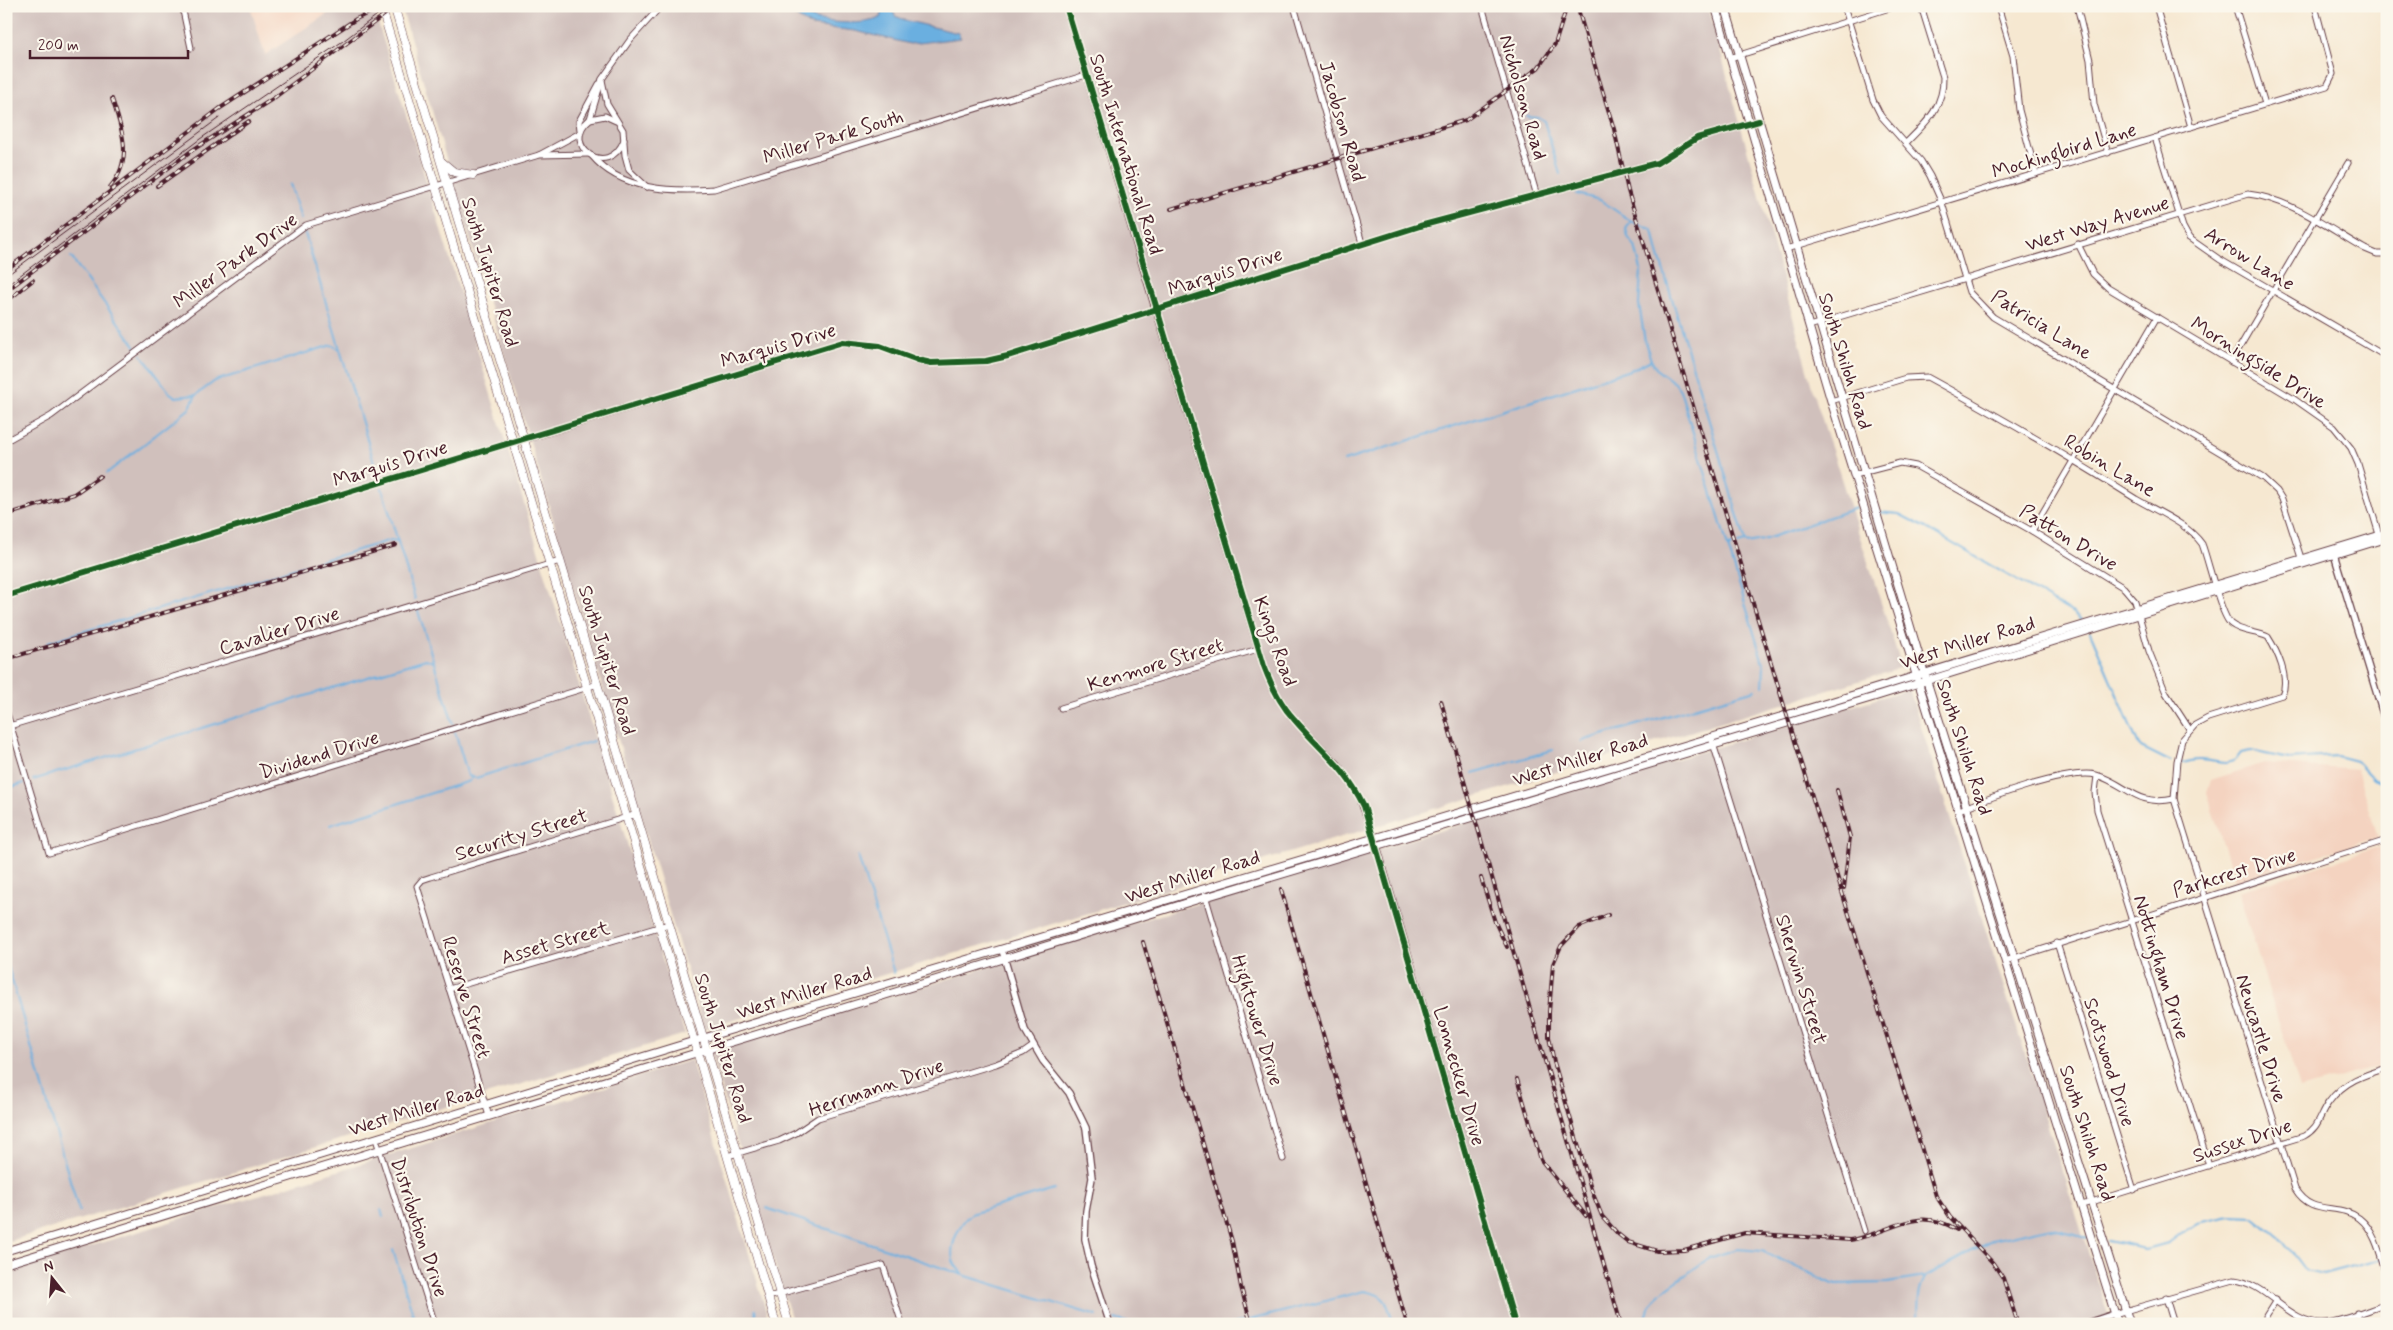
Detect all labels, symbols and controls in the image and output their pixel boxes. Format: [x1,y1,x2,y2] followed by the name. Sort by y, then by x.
[30,28,188,60] scale bar
[1492,32,1553,163] street label: Nicholson Road
[38,36,79,56] text: 200 m
[1082,51,1169,258] street label: South International Road
[1311,58,1372,185] street label: Jacobson Road
[760,103,907,172] street label: Miller Park South
[1989,117,2141,188] street label: Mockingbird Lane
[2022,190,2173,259] street label: West Way Avenue
[454,194,525,351] street label: South Jupiter Road
[168,207,304,316] street label: Miller Park Drive
[2199,221,2300,298] street label: Arrow Lane
[1165,241,1286,304] street label: Marquis Drive
[1986,284,2097,367] street label: Patricia Lane
[1811,290,1878,433] street label: South Shiloh Road
[2184,311,2331,418] street label: Morningside Drive
[718,317,839,376] street label: Marquis Drive
[2058,428,2160,504] street label: Robin Lane
[330,434,451,495] street label: Marquis Drive
[2014,498,2122,578] street label: Patton Drive
[571,582,642,739] street label: South Jupiter Road
[1245,593,1303,691] street label: Kings Road
[216,600,343,663] street label: Cavalier Drive
[1896,610,2039,677] street label: West Miller Road
[1084,632,1227,699] street label: Kenmore Street
[1929,676,1998,819] street label: South Shiloh Road
[256,724,383,786] street label: Dividend Drive
[1509,727,1652,794] street label: West Miller Road
[452,802,591,868] street label: Security Street
[2170,842,2299,905] street label: Parkcrest Drive
[1121,844,1264,911] street label: West Miller Road
[2124,892,2195,1044] street label: Nottingham Drive
[1768,911,1833,1048] street label: Sherwin Street
[498,915,613,972] street label: Asset Street
[434,933,497,1062] street label: Reserve Street
[1222,952,1289,1090] street label: Hightower Drive
[733,960,876,1027] street label: West Miller Road
[687,970,758,1127] street label: South Jupiter Road
[2228,971,2293,1106] street label: Newcastle Drive
[2076,995,2141,1130] street label: Scotswood Drive
[1426,1004,1491,1149] street label: Lonnecker Drive
[805,1053,948,1124] street label: Herrmann Drive
[2052,1062,2121,1205] street label: South Shiloh Road
[345,1077,488,1144] street label: West Miller Road
[2189,1113,2296,1170] street label: Sussex Drive
[383,1154,454,1301] street label: Distribution Drive
[28,1252,78,1302] north arrow
[41,1257,56,1276] text: N

